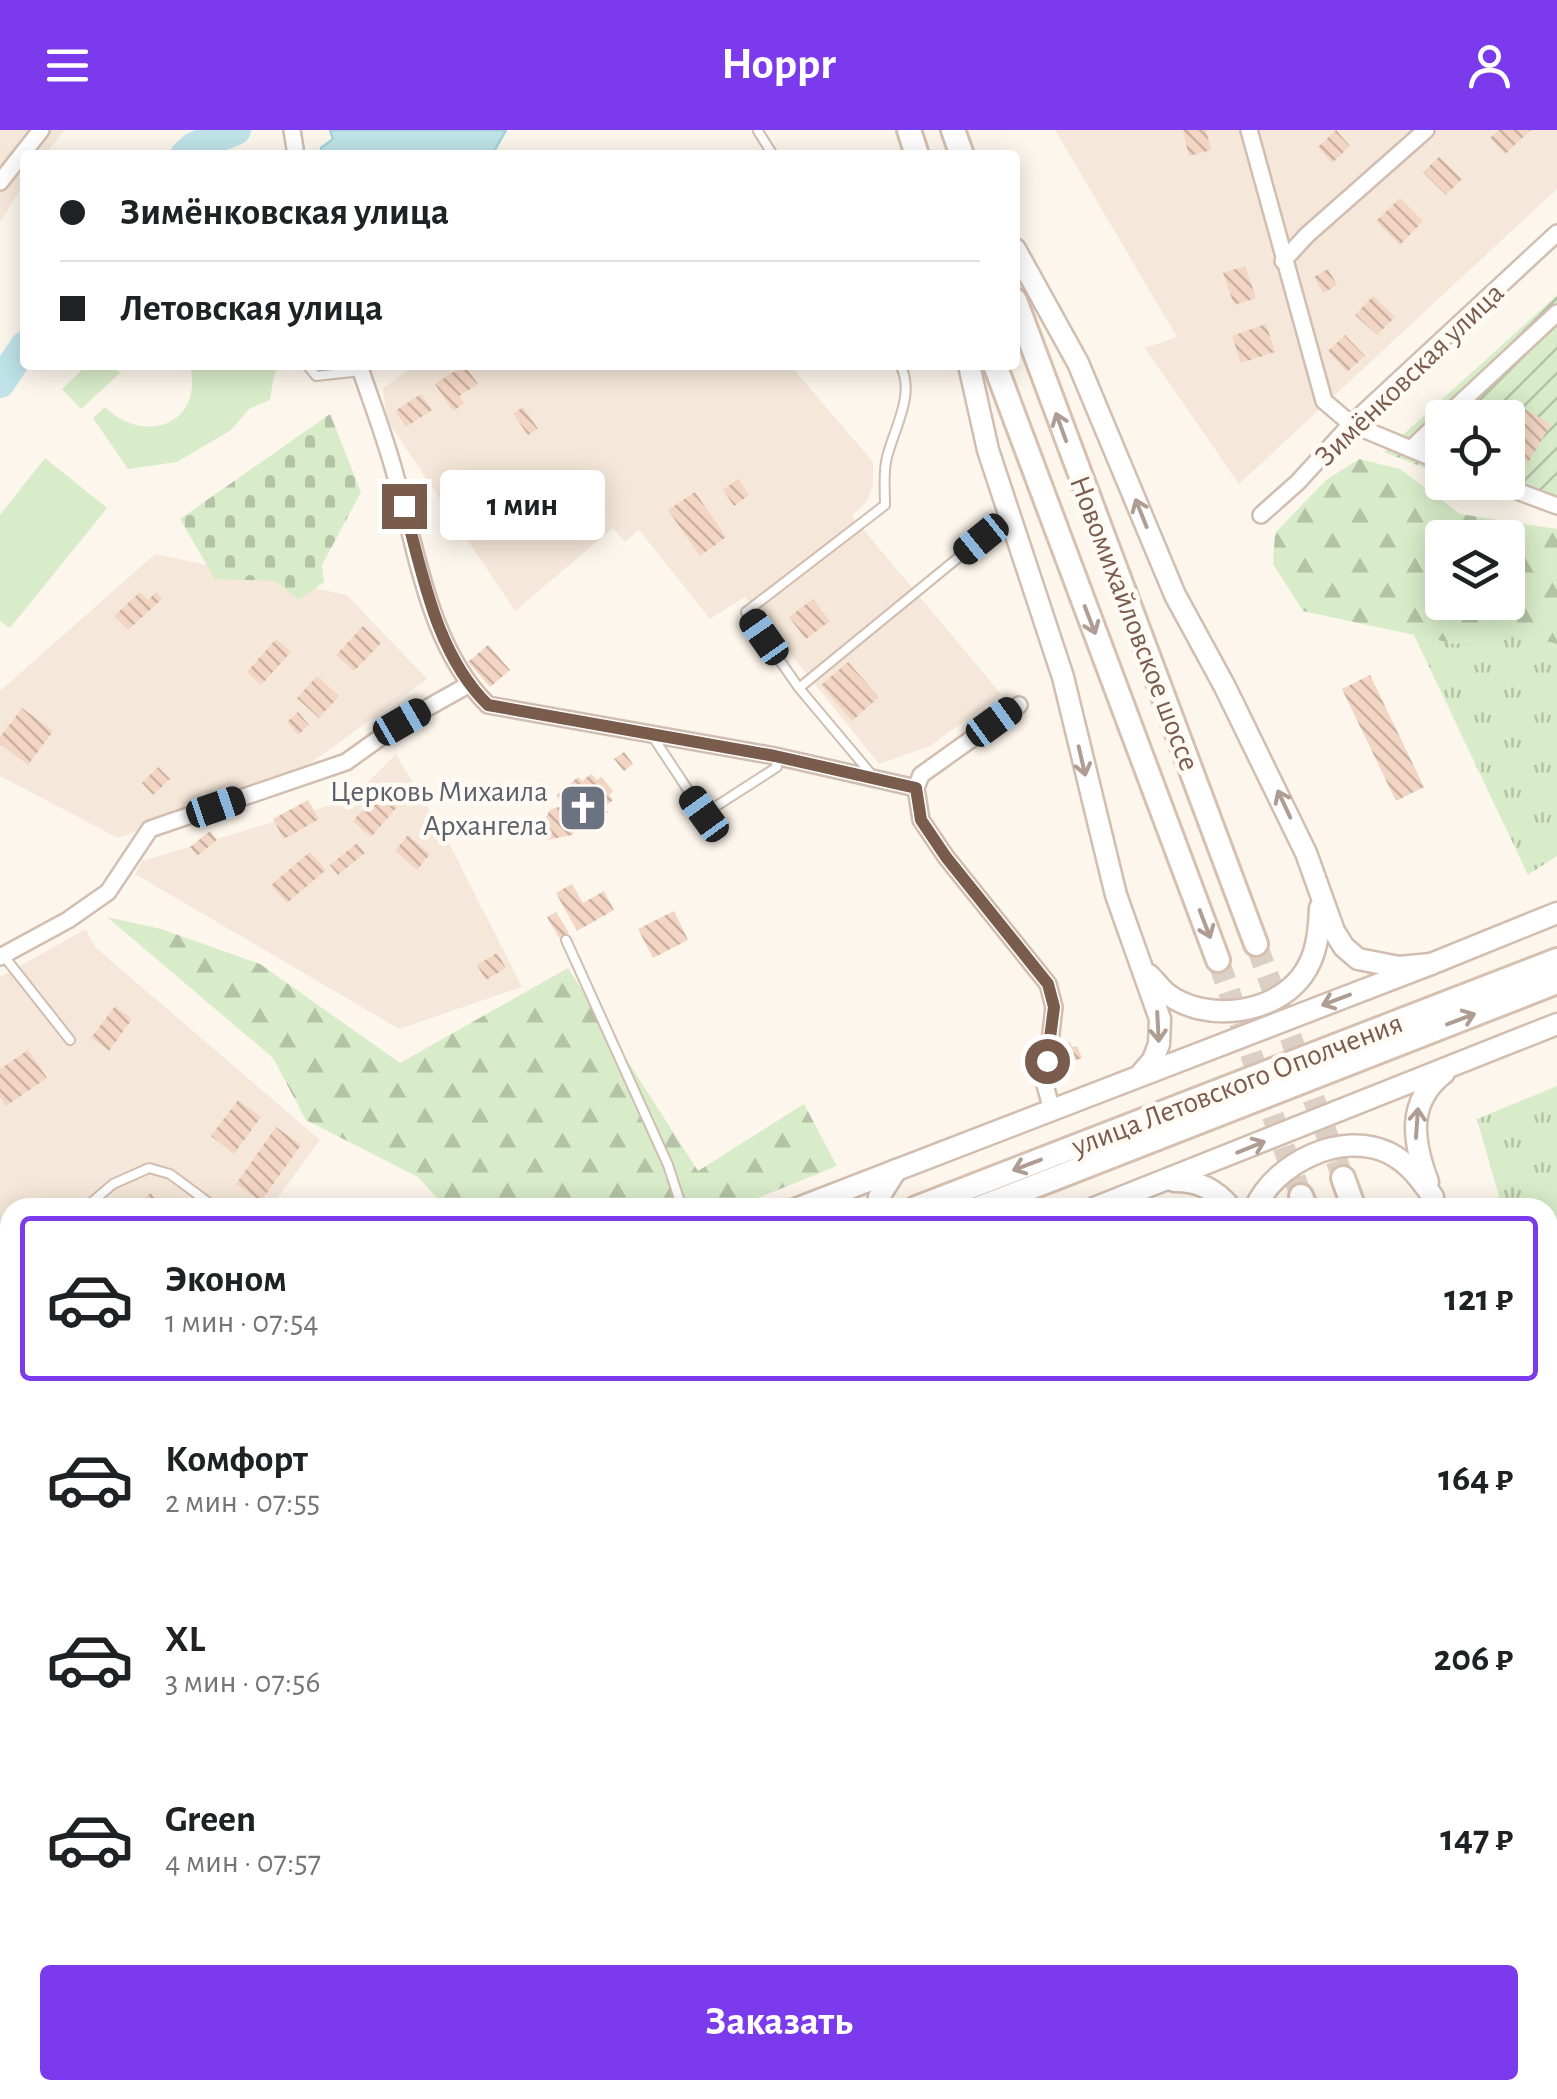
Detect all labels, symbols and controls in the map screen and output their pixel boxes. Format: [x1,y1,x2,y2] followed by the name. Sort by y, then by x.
[40,38,95,93] icon: menu
[1462,38,1517,93] icon: person
[721,42,836,87] text: Hoppr
[120,194,449,232] text: Зимёнковская улица
[1310,277,1510,472] street label: Зимёнковская улица
[120,290,383,328] text: Летовская улица
[1425,400,1525,620] map controls
[1425,400,1525,500] button: locate
[1051,413,1069,444] one-way arrow
[439,471,604,541] callout: 1 мин
[1064,472,1204,775] street label: Новомихайловское шоссе
[382,484,427,529] route end
[487,489,558,521] text: 1 мин
[1130,498,1148,529] one-way arrow
[948,508,1014,570] car
[1425,520,1525,620] button: layers
[735,604,793,670] car
[1082,604,1100,635] one-way arrow
[961,692,1027,752] car
[369,694,435,750] car
[1074,744,1092,776] one-way arrow
[330,777,548,841] place label: Церковь Михаила Архангела
[674,781,734,847] car
[557,782,609,834] church icon: Церковь Михаила Архангела
[183,783,249,831] car
[1273,790,1292,820] one-way arrow
[1197,908,1215,939] one-way arrow
[1322,992,1353,1010] one-way arrow
[1067,1008,1407,1162] street label: улица Летовского Ополчения
[1445,1009,1475,1027] one-way arrow
[1149,1010,1168,1043] one-way arrow
[1025,1039,1070,1084] route start
[1408,1107,1427,1140] one-way arrow
[1235,1137,1265,1155] one-way arrow
[1012,1157,1043,1175] one-way arrow
[45,1254,135,1344] icon: car
[165,1261,287,1299] text: Эконом
[1444,1280,1513,1318] text: 121 ₽
[165,1306,319,1338] text: 1 мин · 07:54
[45,1434,135,1524] icon: car
[165,1441,308,1479] text: Комфорт
[1438,1460,1513,1498] text: 164 ₽
[165,1486,320,1518] text: 2 мин · 07:55
[45,1614,135,1704] icon: car
[165,1621,205,1659] text: XL
[1433,1640,1513,1678] text: 206 ₽
[165,1666,321,1698] text: 3 мин · 07:56
[45,1794,135,1884] icon: car
[165,1801,256,1839] text: Green
[1440,1820,1513,1858] text: 147 ₽
[165,1846,321,1878] text: 4 мин · 07:57
[40,1965,1518,2080] button: Заказать

